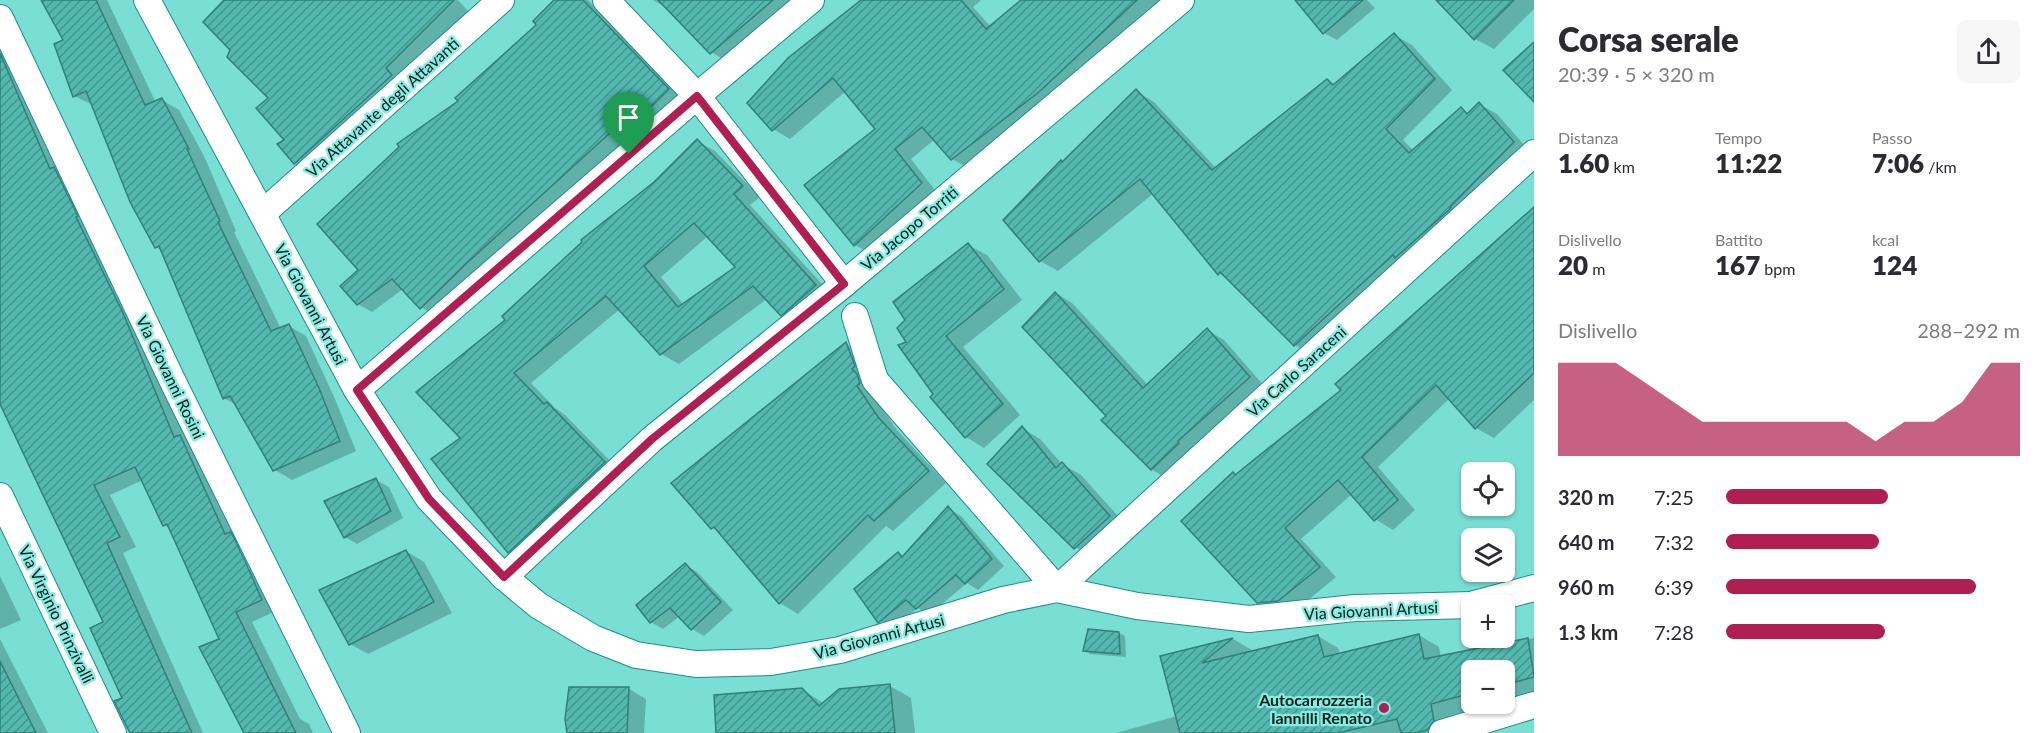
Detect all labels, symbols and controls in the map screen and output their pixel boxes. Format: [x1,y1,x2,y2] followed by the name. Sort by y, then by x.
[1558,19,1739,59] text: Corsa serale
[1957,20,2020,83] button: share
[302,33,462,181] street label: Via Attavante degli Attavanti
[1558,62,1715,86] text: 20:39 · 5 × 320 m
[603,92,654,154] pin
[612,101,645,134] icon: arrive
[1558,128,1619,147] text: Distanza
[1715,128,1762,147] text: Tempo
[1872,128,1912,147] text: Passo
[1558,147,1609,179] text: 1.60
[1715,147,1782,179] text: 11:22
[1872,147,1924,179] text: 7:06
[1609,157,1635,176] text: km
[1924,157,1957,176] text: /km
[857,182,961,274] street label: Via Jacopo Torriti
[1558,230,1622,249] text: Dislivello
[1715,230,1763,249] text: Battito
[1872,230,1899,249] text: kcal
[271,240,351,368] street label: Via Giovanni Artusi
[1558,249,1588,281] text: 20
[1715,249,1760,281] text: 167
[1872,249,1917,281] text: 124
[1588,259,1605,278] text: m
[1760,259,1795,278] text: bpm
[133,312,209,442] street label: Via Giovanni Rosini
[1558,318,1637,342] text: Dislivello
[1917,318,2020,342] text: 288–292 m
[1242,321,1350,421] street label: Via Carlo Saraceni
[1461,462,1515,714] map controls
[1461,462,1515,516] button: locate
[1558,485,1614,509] text: 320 m
[1654,485,1694,509] text: 7:25
[1461,528,1515,582] button: layers
[1558,530,1614,554] text: 640 m
[1654,530,1694,554] text: 7:32
[15,542,99,686] street label: Via Virginio Prinzivalli
[1558,575,1614,599] text: 960 m
[1654,575,1694,599] text: 6:39
[1461,594,1515,648] button: +
[1303,597,1439,623] street label: Via Giovanni Artusi
[812,609,946,663] street label: Via Giovanni Artusi
[1558,620,1618,644] text: 1.3 km
[1654,620,1694,644] text: 7:28
[1461,660,1515,714] button: −
[1258,690,1372,727] place label: Autocarrozzeria Iannilli Renato
[1377,701,1391,715] marker: Autocarrozzeria Iannilli Renato

